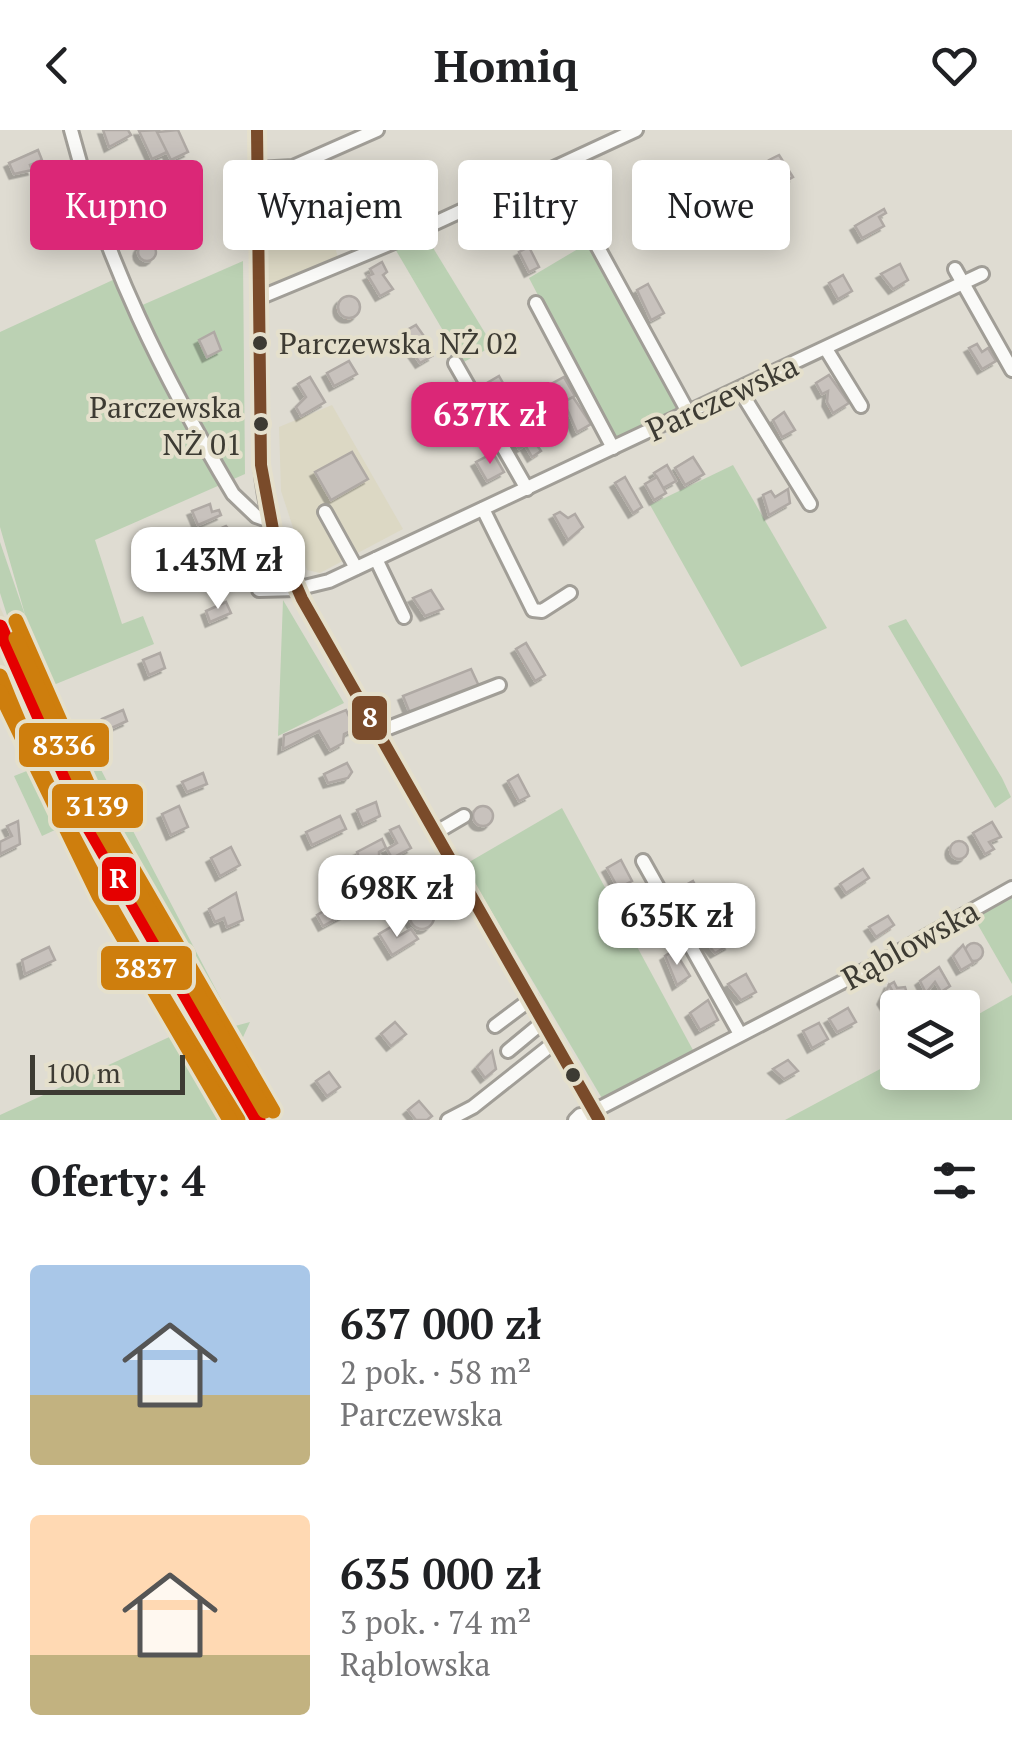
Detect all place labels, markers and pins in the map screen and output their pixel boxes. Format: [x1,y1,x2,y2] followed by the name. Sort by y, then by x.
[279,323,519,363] place label: Parczewska NŻ 02
[250,333,270,353] marker: Parczewska NŻ 02
[398,382,582,467] pin: 637K zł
[89,387,242,464] place label: Parczewska NŻ 01
[251,414,271,434] marker: Parczewska NŻ 01
[115,527,321,612] pin: 1.43M zł
[305,855,489,940] pin: 698K zł
[585,883,769,968] pin: 635K zł
[563,1065,583,1085] unlabelled marker

